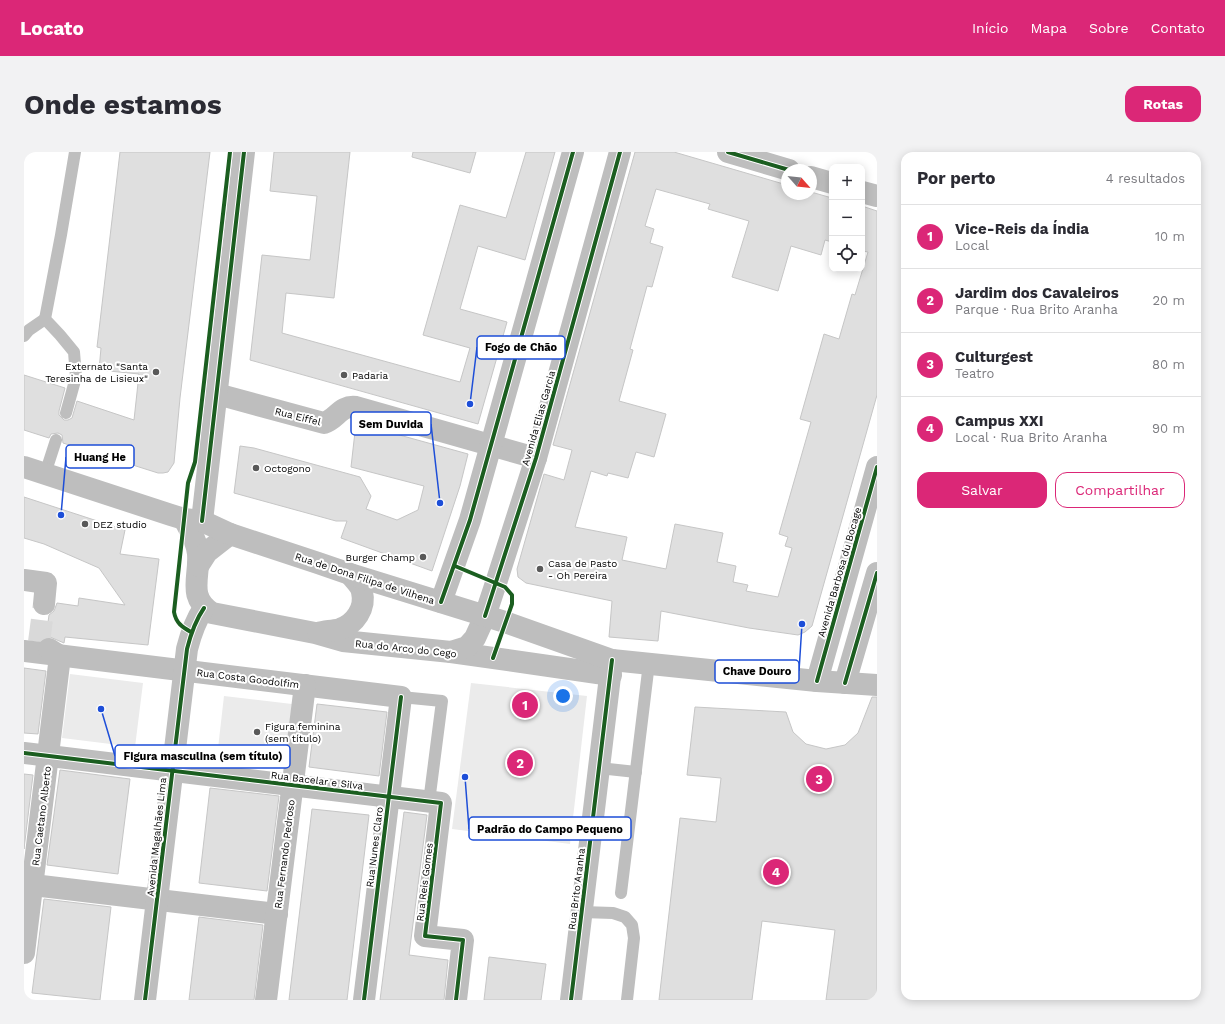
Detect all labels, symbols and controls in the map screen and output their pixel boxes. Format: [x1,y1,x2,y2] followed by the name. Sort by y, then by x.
[20,17,84,40] text: Locato
[972,20,1008,36] text: Início
[1030,20,1067,36] text: Mapa
[1089,20,1129,36] text: Sobre
[1151,20,1205,36] text: Contato
[1125,86,1201,122] button: Rotas
[24,88,222,121] text: Onde estamos
[781,164,817,200] north arrow
[829,164,865,272] map controls
[829,164,865,200] button: +
[917,168,995,188] text: Por perto
[1106,171,1185,186] text: 4 resultados
[829,200,865,236] button: −
[955,220,1089,238] text: Vice-Reis da Índia
[927,229,933,244] text: 1
[1155,229,1185,244] text: 10 m
[829,236,865,272] button: locate
[955,238,989,253] text: Local
[955,284,1119,302] text: Jardim dos Cavaleiros
[926,293,934,308] text: 2
[1153,293,1185,308] text: 20 m
[955,302,1118,317] text: Parque · Rua Brito Aranha
[477,336,565,359] callout: Fogo de Chão
[485,341,558,354] text: Fogo de Chão
[955,348,1033,366] text: Culturgest
[926,357,934,372] text: 3
[1152,357,1185,372] text: 80 m
[45,361,148,384] place label: Externato "Santa Teresinha de Lisieux"
[955,366,994,381] text: Teatro
[151,367,161,377] marker: Externato "Santa Teresinha de Lisieux"
[520,369,557,467] street label: Avenida Elias Garcia
[339,370,349,380] marker: Padaria
[352,370,388,381] place label: Padaria
[274,405,322,428] street label: Rua Eiffel
[351,412,431,435] callout: Sem Duvida
[955,412,1044,430] text: Campus XXI
[359,418,424,431] text: Sem Duvida
[926,421,934,436] text: 4
[1152,421,1185,436] text: 90 m
[955,430,1107,445] text: Local · Rua Brito Aranha
[66,445,134,468] callout: Huang He
[74,451,126,464] text: Huang He
[251,463,261,473] marker: Octogono
[264,463,311,474] place label: Octogono
[917,472,1047,508] button: Salvar
[1055,472,1185,508] button: Compartilhar
[816,506,863,638] street label: Avenida Barbosa du Bocage
[80,519,90,529] marker: DEZ studio
[93,519,147,530] place label: DEZ studio
[294,551,436,606] street label: Rua de Dona Filipa de Vilhena
[346,552,415,563] place label: Burger Champ
[418,552,428,562] marker: Burger Champ
[548,558,617,581] place label: Casa de Pasto - Oh Pereira
[535,564,545,574] marker: Casa de Pasto - Oh Pereira
[355,638,457,659] street label: Rua do Arco do Cego
[715,660,799,683] callout: Chave Douro
[723,665,792,678] text: Chave Douro
[196,667,300,690] street label: Rua Costa Goodolfim
[553,686,573,706] your location
[512,690,538,720] pin: 1
[265,721,341,744] place label: Figura feminina (sem título)
[252,727,262,737] marker: Figura feminina (sem título)
[115,745,290,768] callout: Figura masculina (sem título)
[507,748,533,778] pin: 2
[124,750,282,763] text: Figura masculina (sem título)
[806,764,832,794] pin: 3
[30,766,53,867] street label: Rua Caetano Alberto
[270,769,364,792] street label: Rua Bacelar e Silva
[145,777,168,897] street label: Avenida Magalhães Lima
[272,799,297,909] street label: Rua Fernando Pedroso
[364,806,385,888] street label: Rua Nunes Claro
[469,817,631,840] callout: Padrão do Campo Pequeno
[477,823,623,836] text: Padrão do Campo Pequeno
[414,842,435,922] street label: Rua Reis Gomes
[566,847,587,931] street label: Rua Brito Aranha
[763,857,789,887] pin: 4

